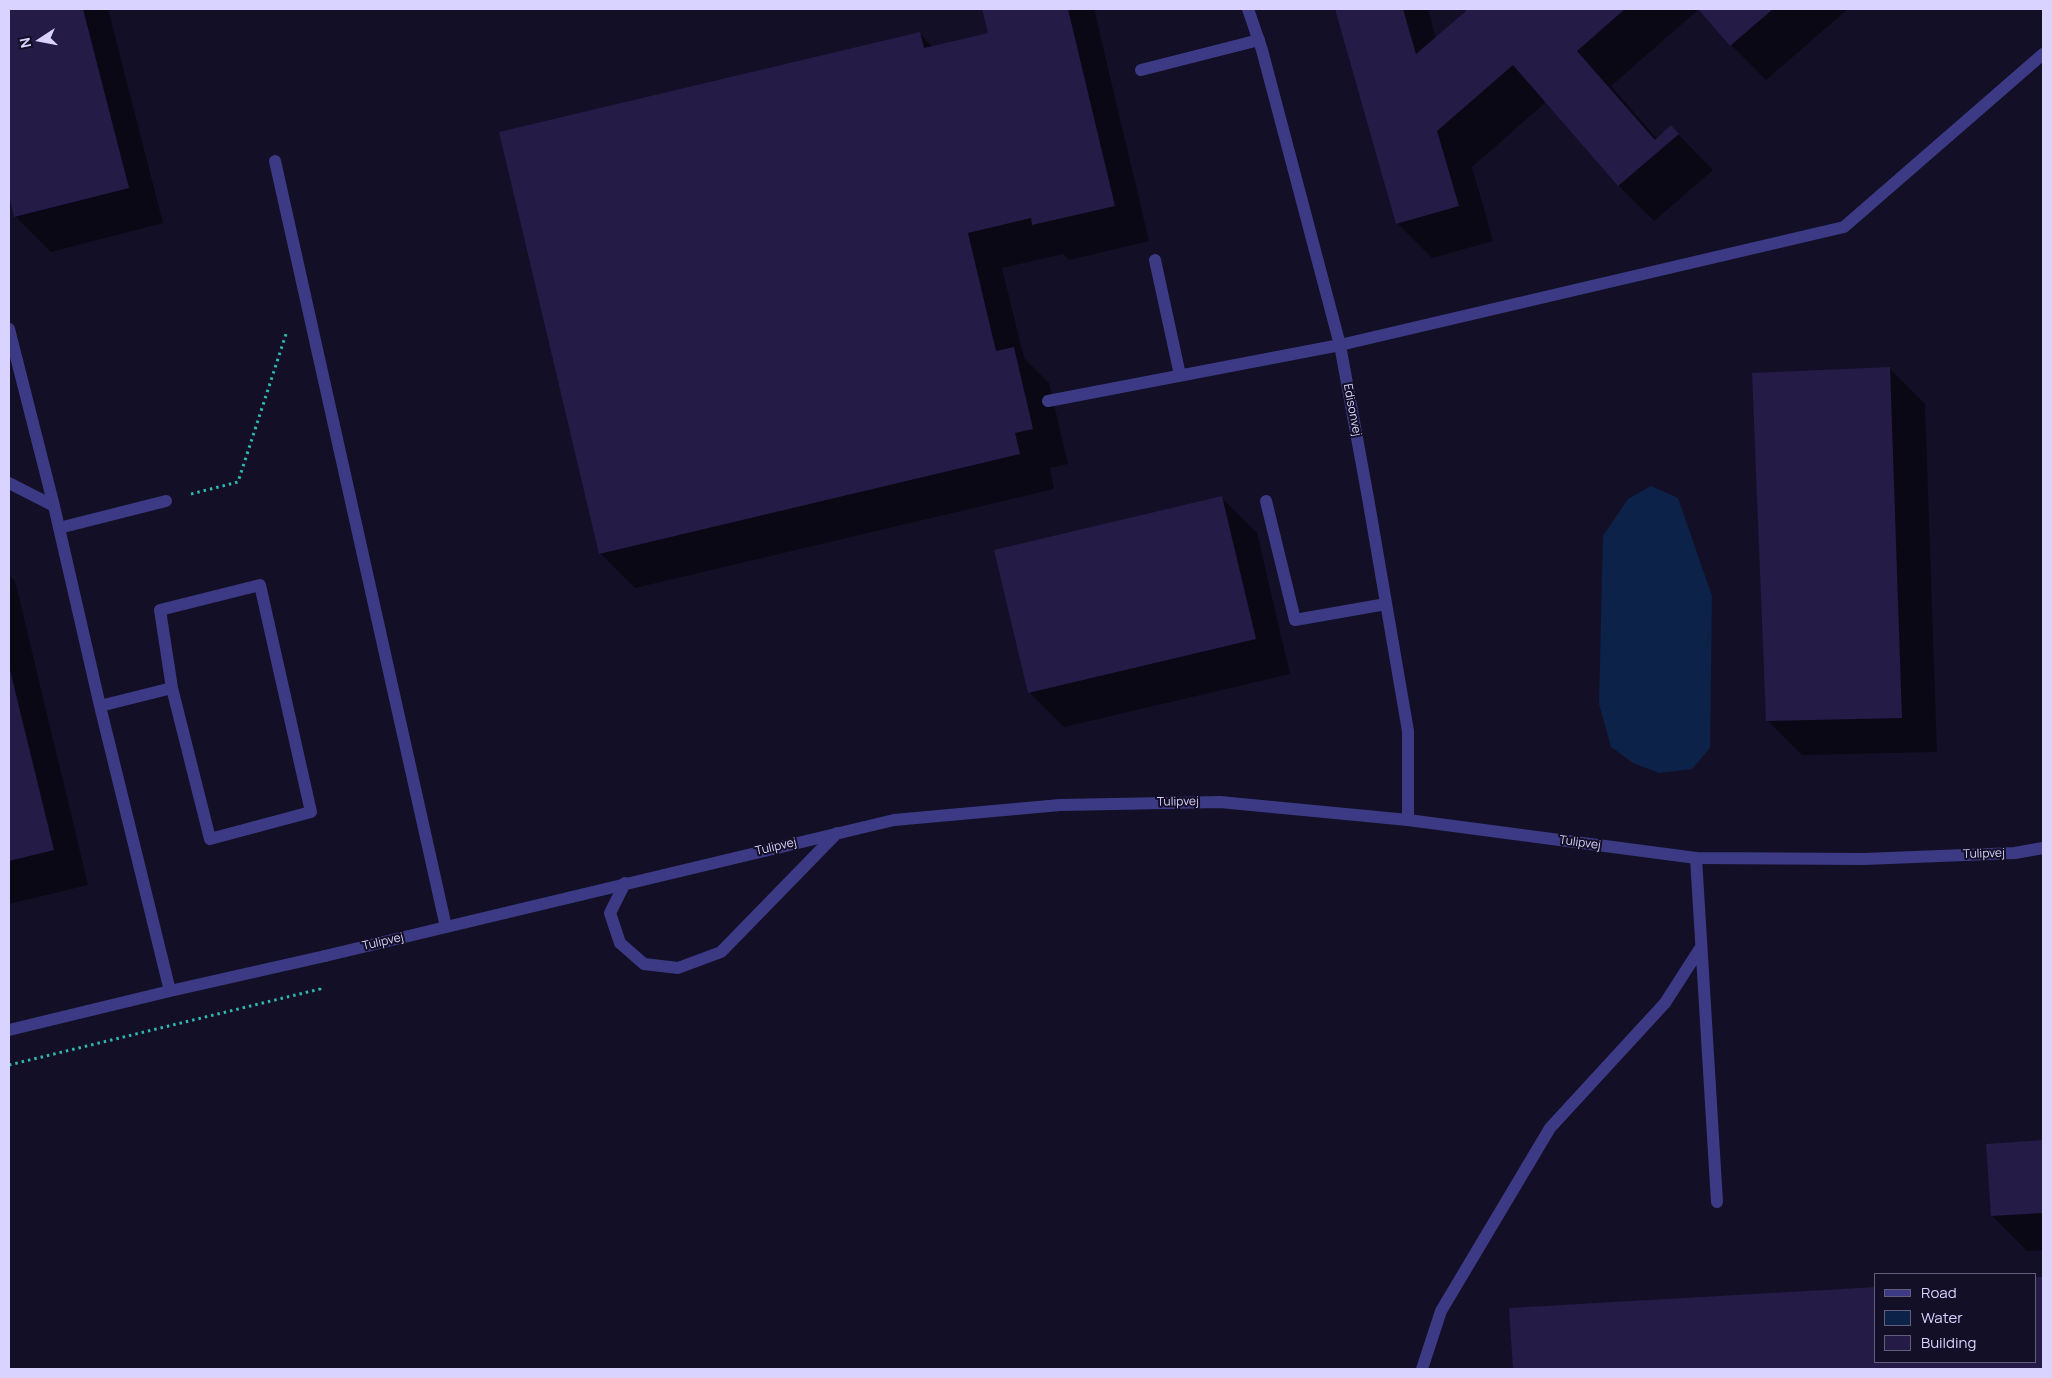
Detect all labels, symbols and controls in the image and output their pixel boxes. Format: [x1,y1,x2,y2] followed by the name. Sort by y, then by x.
[15,15,65,65] north arrow
[14,36,35,50] text: N
[1340,383,1364,437] street label: Edisonvej
[1157,794,1199,810] street label: Tulipvej
[1558,833,1602,853] street label: Tulipvej
[754,835,798,859] street label: Tulipvej
[1963,846,2005,862] street label: Tulipvej
[361,930,405,954] street label: Tulipvej
[1874,1273,2037,1363] legend
[1921,1282,1957,1303] text: Road
[1921,1307,1963,1328] text: Water
[1921,1332,1976,1353] text: Building

